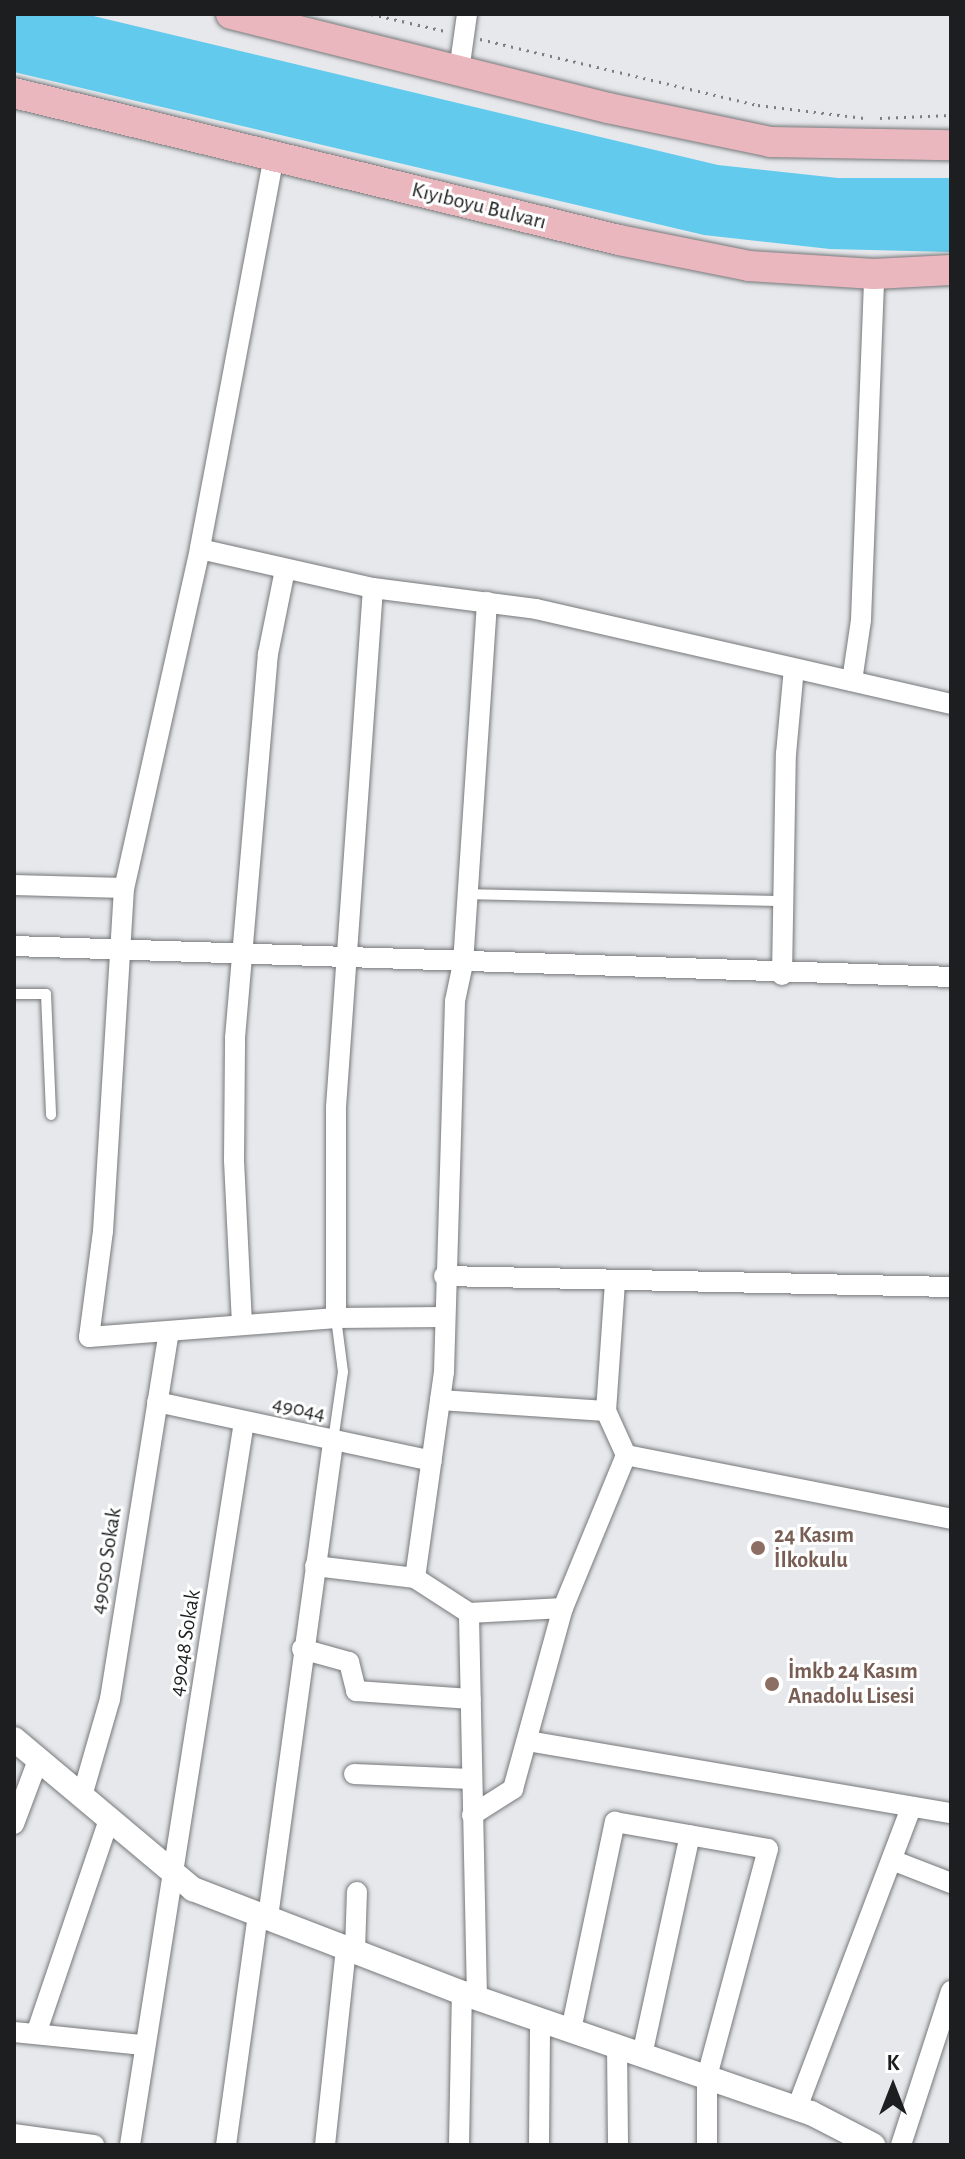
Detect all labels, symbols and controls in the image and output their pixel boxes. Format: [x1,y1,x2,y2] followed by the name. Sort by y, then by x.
[409,177,549,235] street label: Kıyıboyu Bulvarı
[270,1391,328,1427] street label: 49044
[85,1506,127,1616] street label: 49050 Sokak
[774,1522,854,1574] place label: 24 Kasım İlkokulu
[749,1539,767,1557] marker: 24 Kasım İlkokulu
[164,1588,206,1698] street label: 49048 Sokak
[788,1658,918,1710] place label: İmkb 24 Kasım Anadolu Lisesi
[763,1675,781,1693] marker: İmkb 24 Kasım Anadolu Lisesi
[853,2047,933,2127] north arrow
[887,2052,899,2074] text: K

